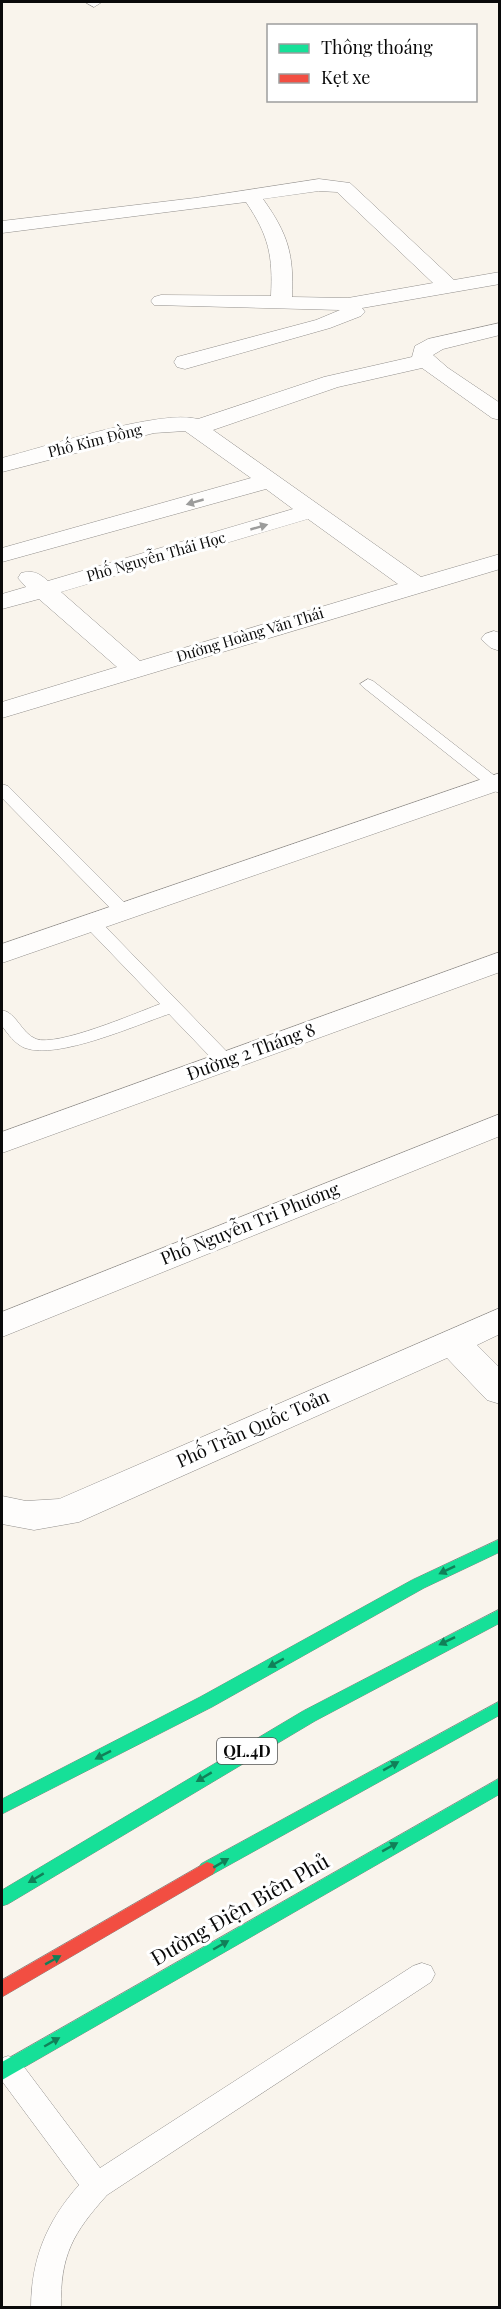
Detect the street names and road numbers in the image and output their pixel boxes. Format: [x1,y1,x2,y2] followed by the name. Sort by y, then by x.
[45,418,144,461] street label: Phố Kim Đồng
[83,526,228,586] street label: Phố Nguyễn Thái Học
[174,602,326,666] street label: Đường Hoàng Văn Thái
[183,1017,318,1085] street label: Đường 2 Tháng 8
[156,1174,343,1270] street label: Phố Nguyễn Tri Phương
[172,1382,333,1473] street label: Phố Trần Quốc Toản
[217,1738,277,1764] road number: QL.4D
[145,1846,333,1971] street label: Đường Điện Biên Phủ

